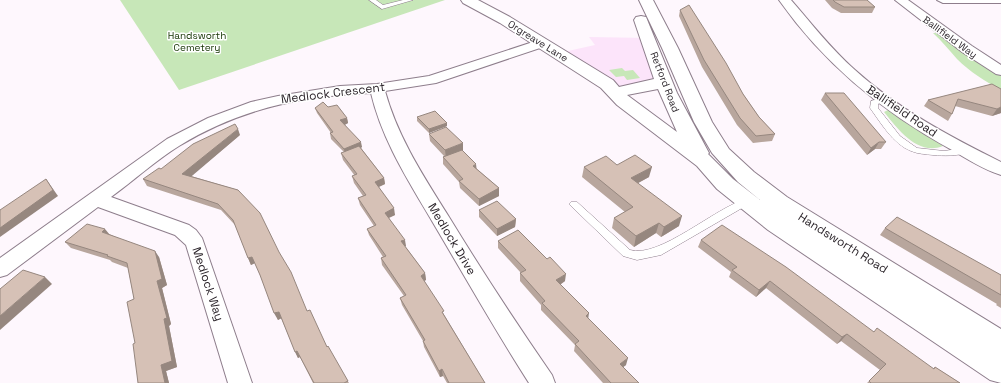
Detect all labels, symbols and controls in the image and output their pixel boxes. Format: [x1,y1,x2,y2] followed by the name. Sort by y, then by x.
[920,13,980,61] street label: Ballifield Way
[505,17,571,65] street label: Orgreave Lane
[168,29,226,54] park label: Handsworth Cemetery
[647,50,683,114] street label: Retford Road
[280,79,386,107] street label: Medlock Crescent
[864,81,940,141] street label: Ballifield Road
[424,200,480,278] street label: Medlock Drive
[795,209,891,277] street label: Handsworth Road
[189,245,227,323] street label: Medlock Way

